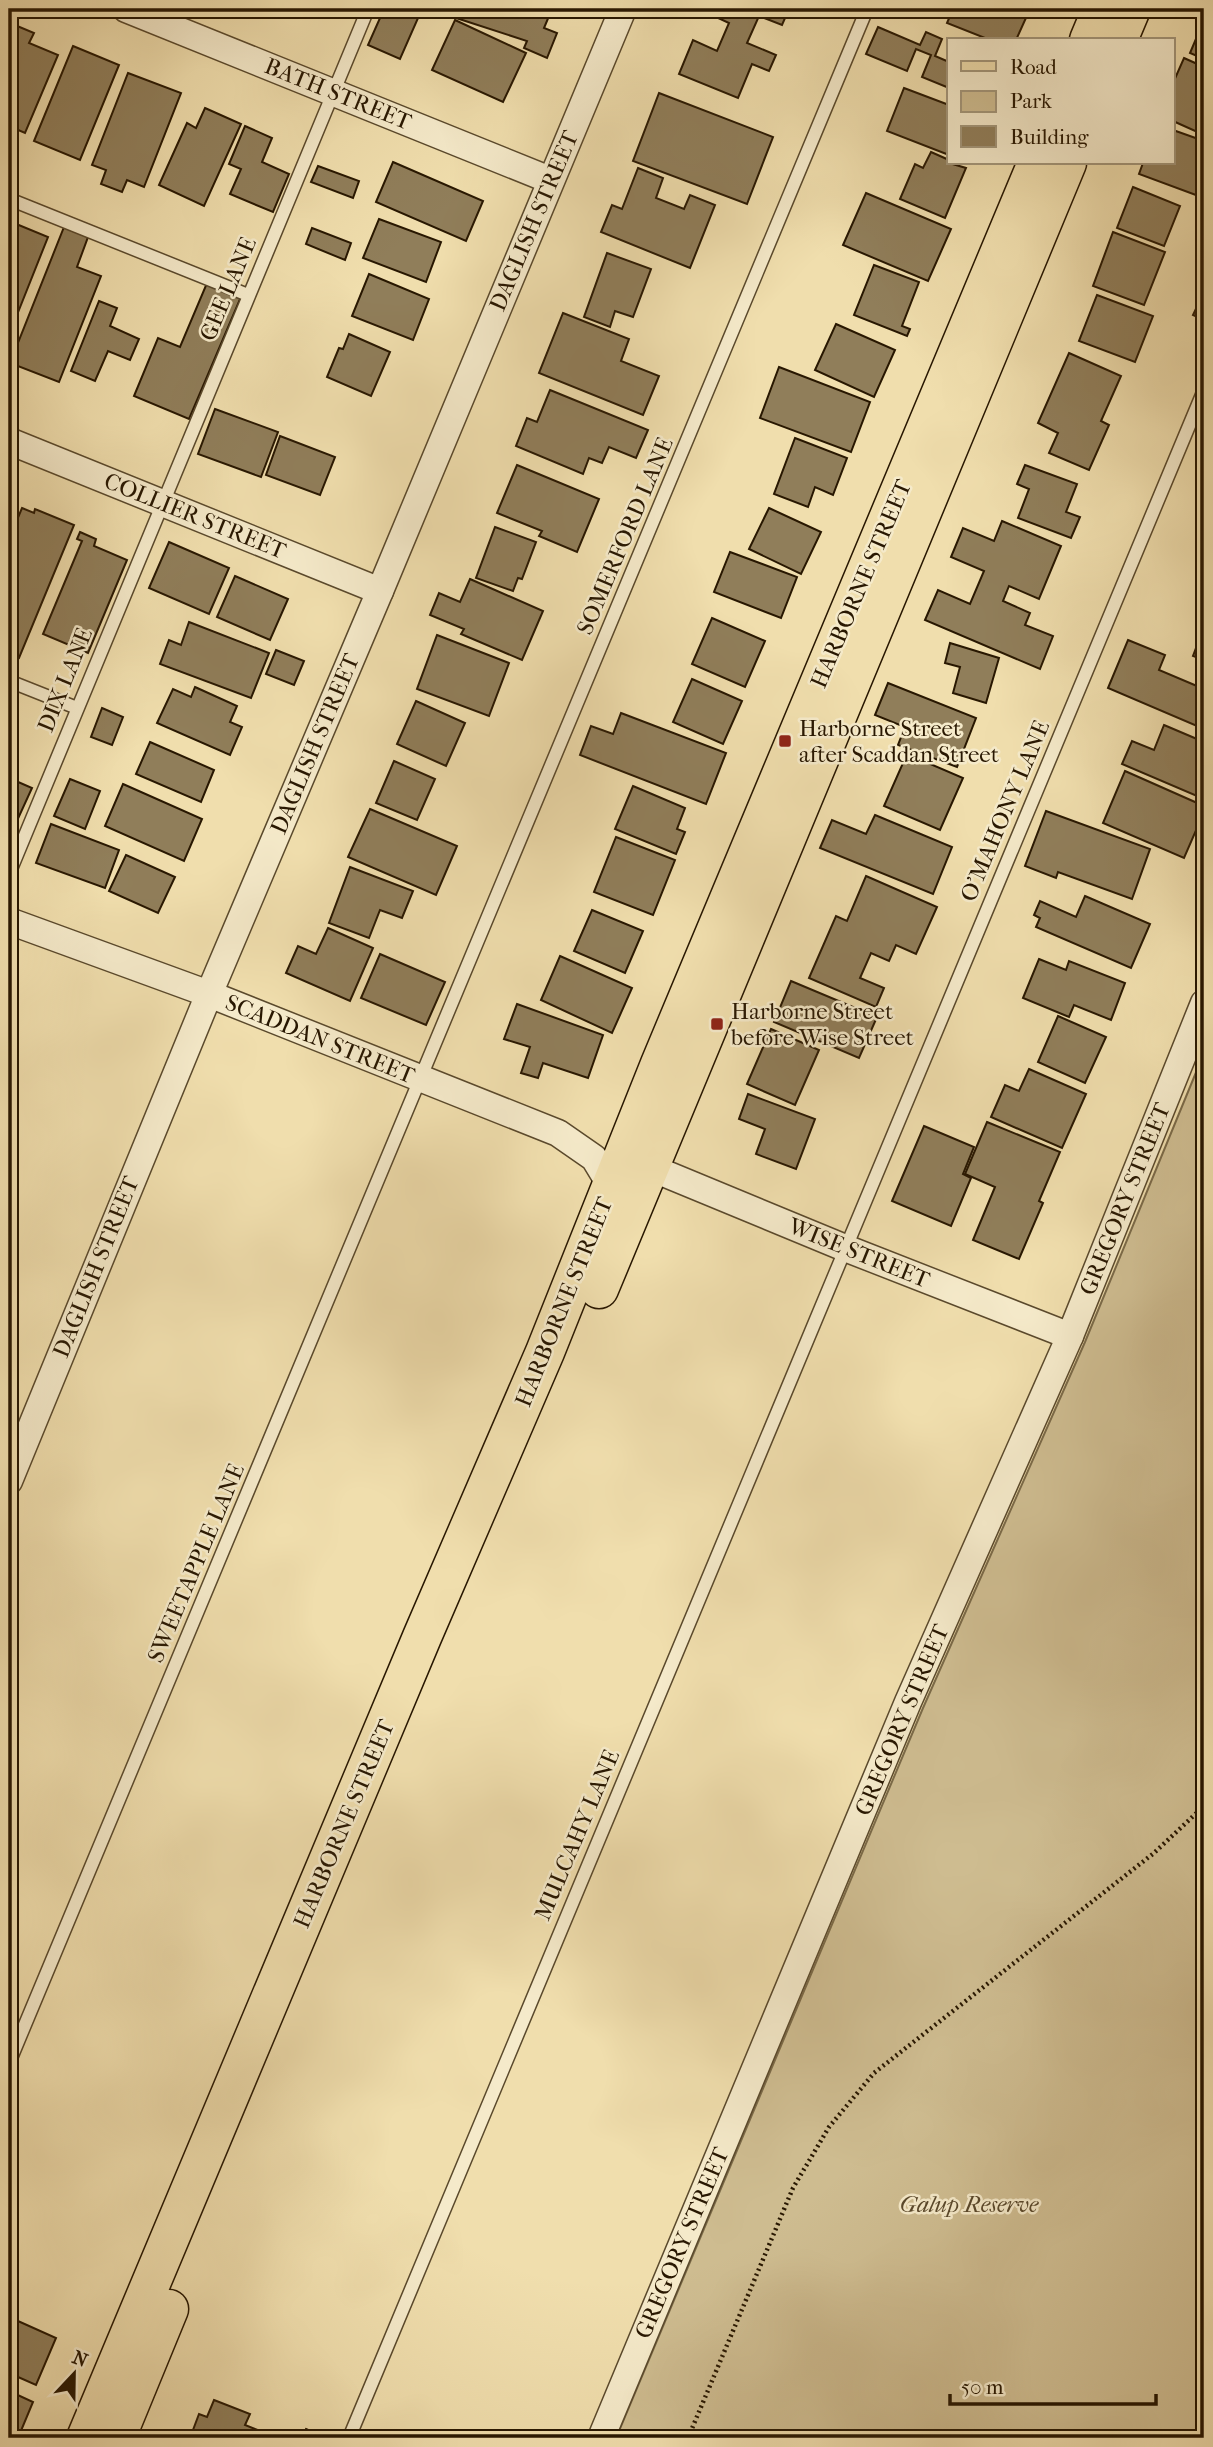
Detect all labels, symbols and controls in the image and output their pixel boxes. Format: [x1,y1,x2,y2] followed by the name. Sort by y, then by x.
[947,38,1174,164] legend
[261,52,416,136] street label: BATH STREET
[1010,55,1057,79] text: Road
[1010,89,1052,113] text: Park
[1010,125,1089,149] text: Building
[484,126,584,315] street label: DAGLISH STREET
[194,233,262,345] street label: GEE LANE
[571,433,679,639] street label: SOMERFORD LANE
[100,467,290,565] street label: COLLIER STREET
[805,475,917,692] street label: HARBORNE STREET
[32,624,98,736] street label: DIX LANE
[265,649,365,838] street label: DAGLISH STREET
[799,715,999,768] place label: Harborne Street after Scaddan Street
[955,716,1055,906] street label: O'MAHONY LANE
[777,733,793,749] marker: Harborne Street after Scaddan Street
[222,989,419,1089] street label: SCADDAN STREET
[730,998,914,1051] place label: Harborne Street before Wise Street
[709,1016,725,1032] marker: Harborne Street before Wise Street
[1074,1098,1176,1299] street label: GREGORY STREET
[47,1172,145,1362] street label: DAGLISH STREET
[510,1193,619,1411] street label: HARBORNE STREET
[783,1212,934,1294] street label: WISE STREET
[142,1459,250,1667] street label: SWEETAPPLE LANE
[850,1620,955,1820] street label: GREGORY STREET
[288,1715,400,1932] street label: HARBORNE STREET
[529,1746,625,1924] street label: MULCAHY LANE
[630,2143,735,2343] street label: GREGORY STREET
[900,2191,1039,2218] park label: Galup Reserve
[38,2338,108,2408] north arrow
[69,2346,91,2372] text: N
[950,2363,1157,2407] scale bar
[961,2375,1004,2399] text: 50 m

